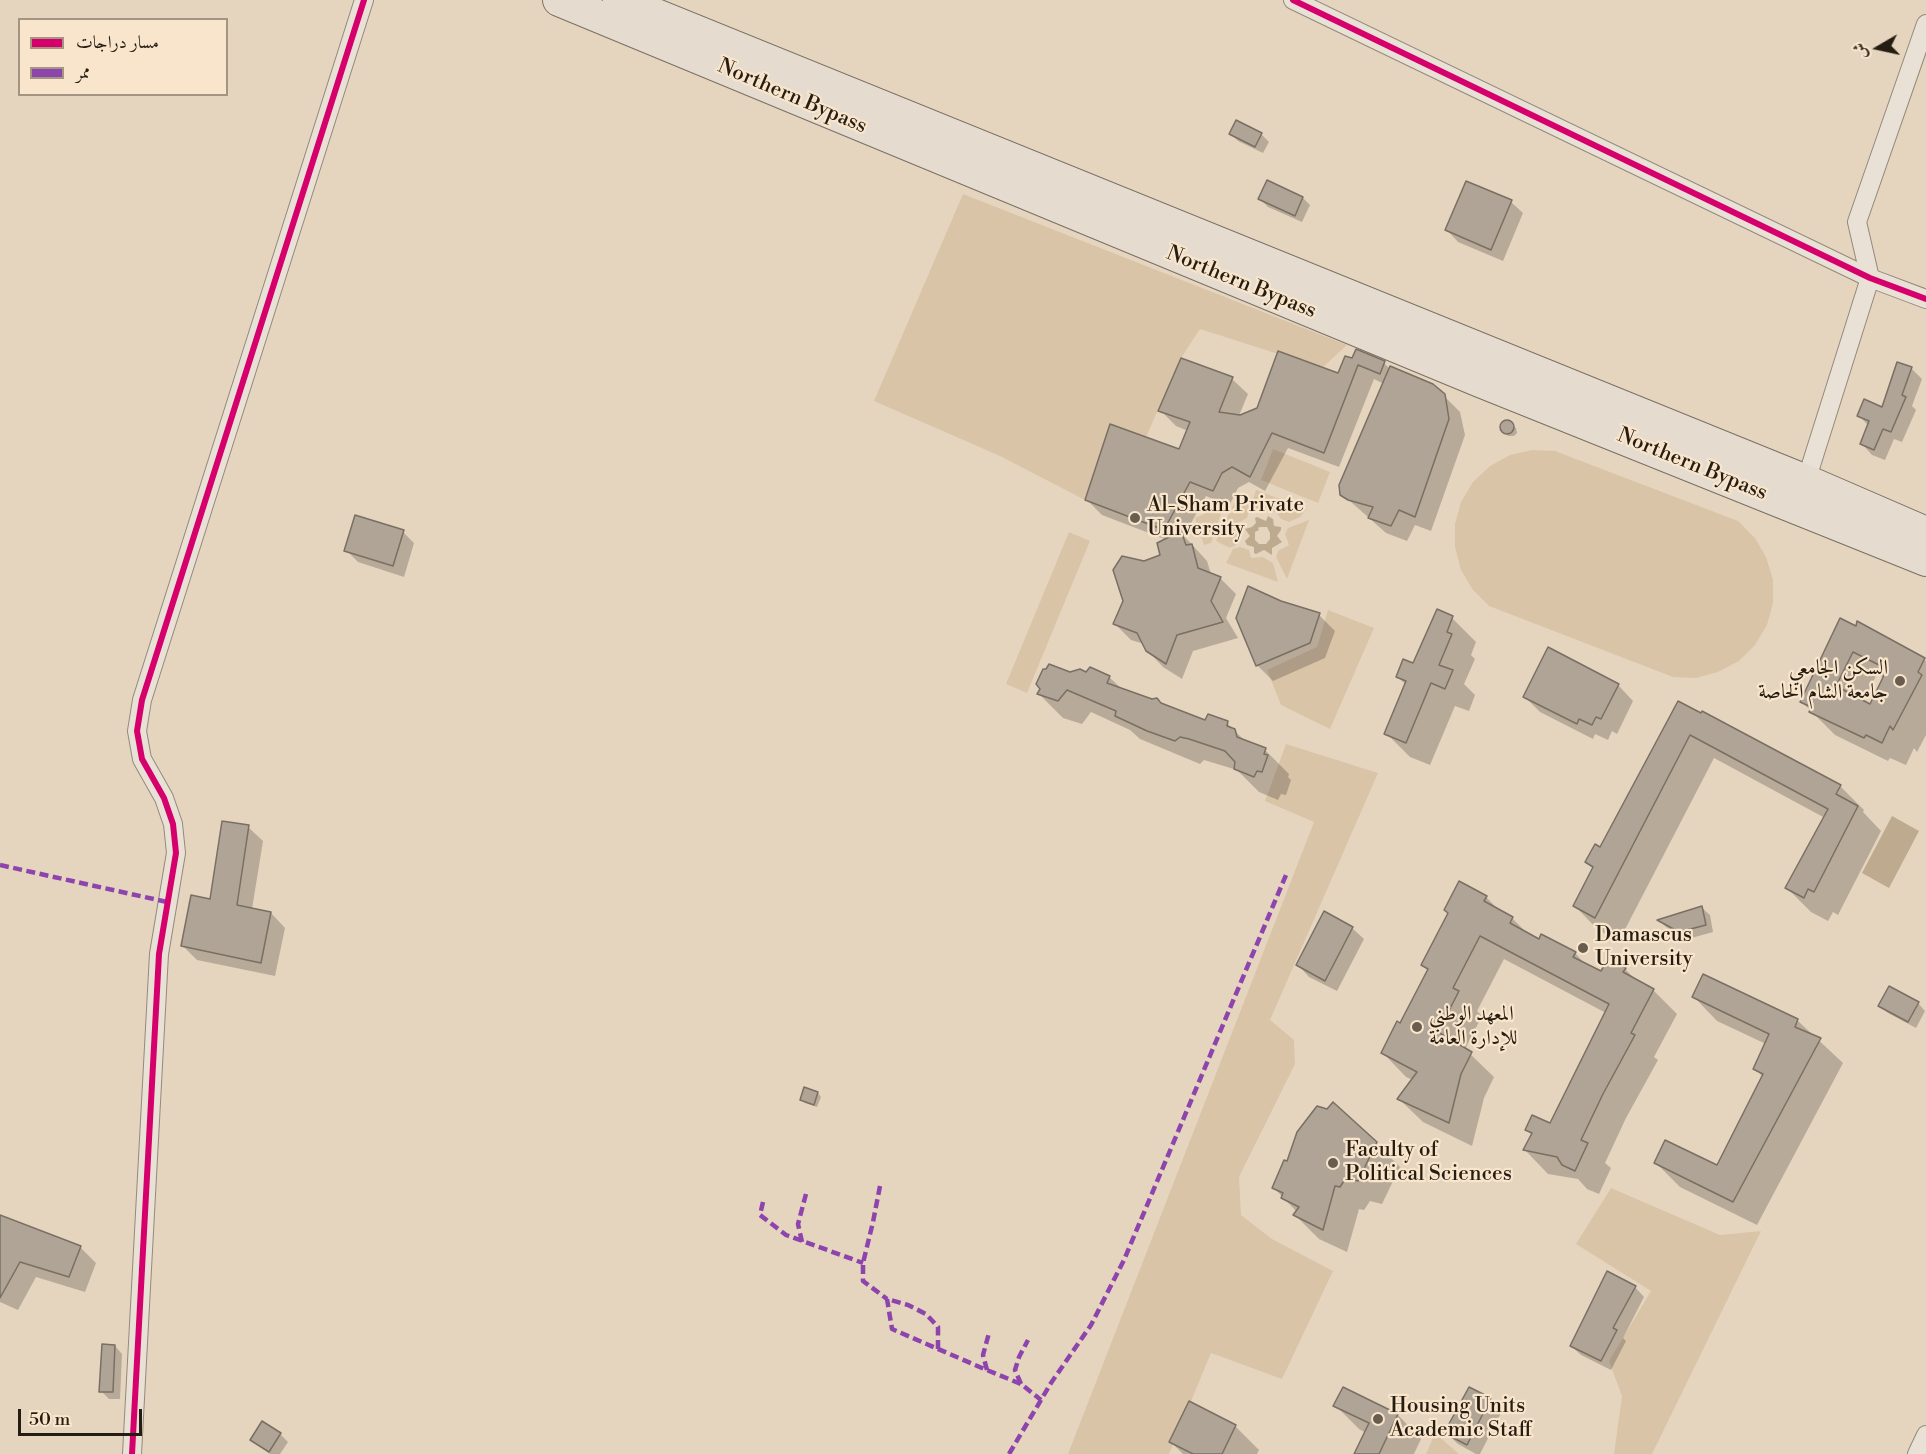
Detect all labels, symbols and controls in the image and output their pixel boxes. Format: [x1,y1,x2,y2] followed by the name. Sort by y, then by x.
[18,18,228,96] legend
[1848,18,1908,78] north arrow
[76,31,159,54] text: مسار دراجات
[1849,41,1871,60] text: ش
[714,54,870,140] street label: Northern Bypass
[76,61,90,84] text: ممر
[1162,241,1320,325] street label: Northern Bypass
[1613,423,1771,507] street label: Northern Bypass
[1147,493,1304,543] place label: Al-Sham Private University
[1128,511,1142,525] marker: Al-Sham Private University
[1758,656,1888,706] place label: السكن الجامعي جامعة الشام الخاصة
[1893,674,1907,688] marker: السكن الجامعي جامعة الشام الخاصة
[1595,923,1693,973] place label: Damascus University
[1576,941,1590,955] marker: Damascus University
[1429,1002,1518,1052] place label: المعهد الوطني للإدارة العامة
[1410,1020,1424,1034] marker: المعهد الوطني للإدارة العامة
[1345,1138,1512,1188] place label: Faculty of Political Sciences
[1326,1156,1340,1170] marker: Faculty of Political Sciences
[1390,1394,1532,1444] place label: Housing Units Academic Staff
[21,1397,146,1435] scale bar
[29,1408,70,1431] text: 50 m
[1371,1412,1385,1426] marker: Housing Units Academic Staff

